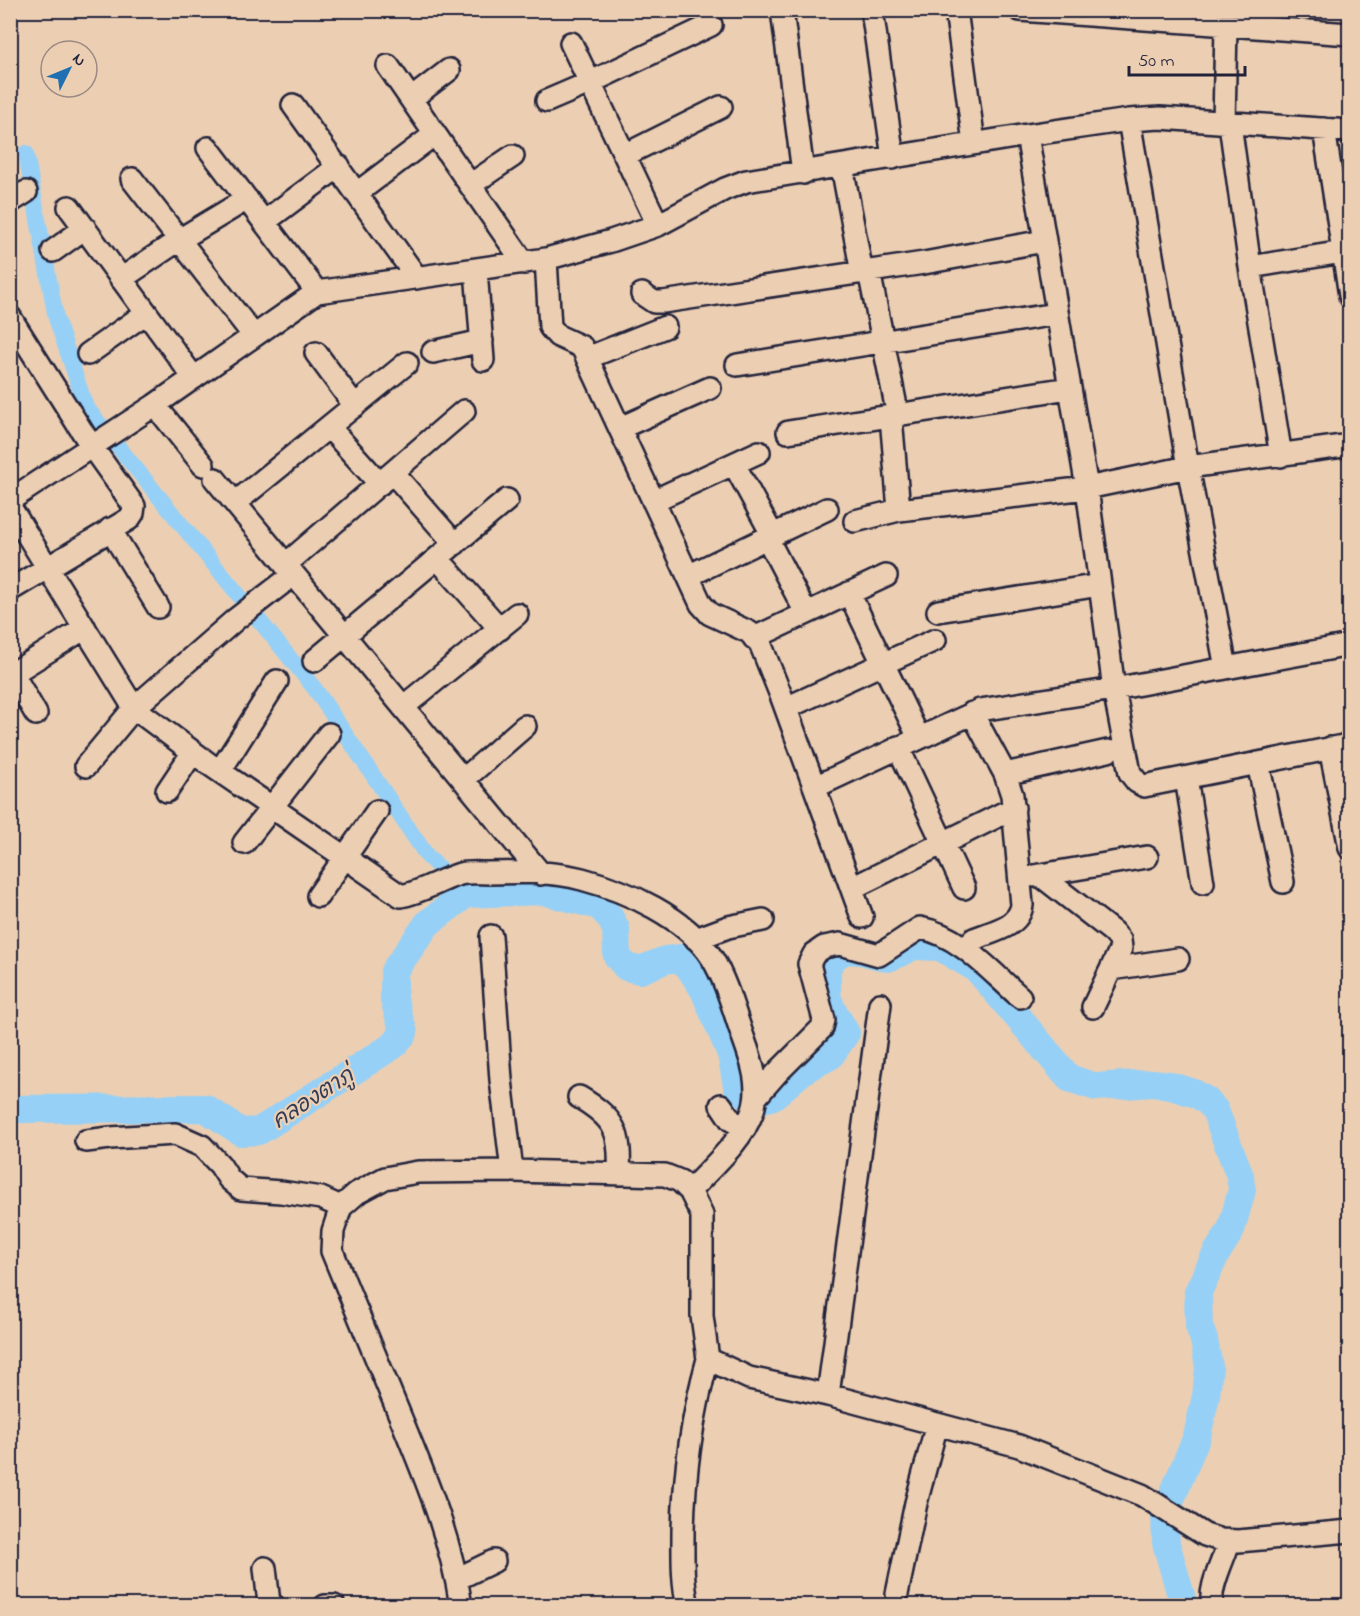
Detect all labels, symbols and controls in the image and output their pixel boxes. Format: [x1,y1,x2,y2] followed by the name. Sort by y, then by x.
[39,39,99,99] north arrow
[1129,39,1244,77] scale bar
[66,48,91,72] text: N
[1138,49,1175,75] text: 50 m
[266,1059,365,1138] water label: คลองตาภู่

